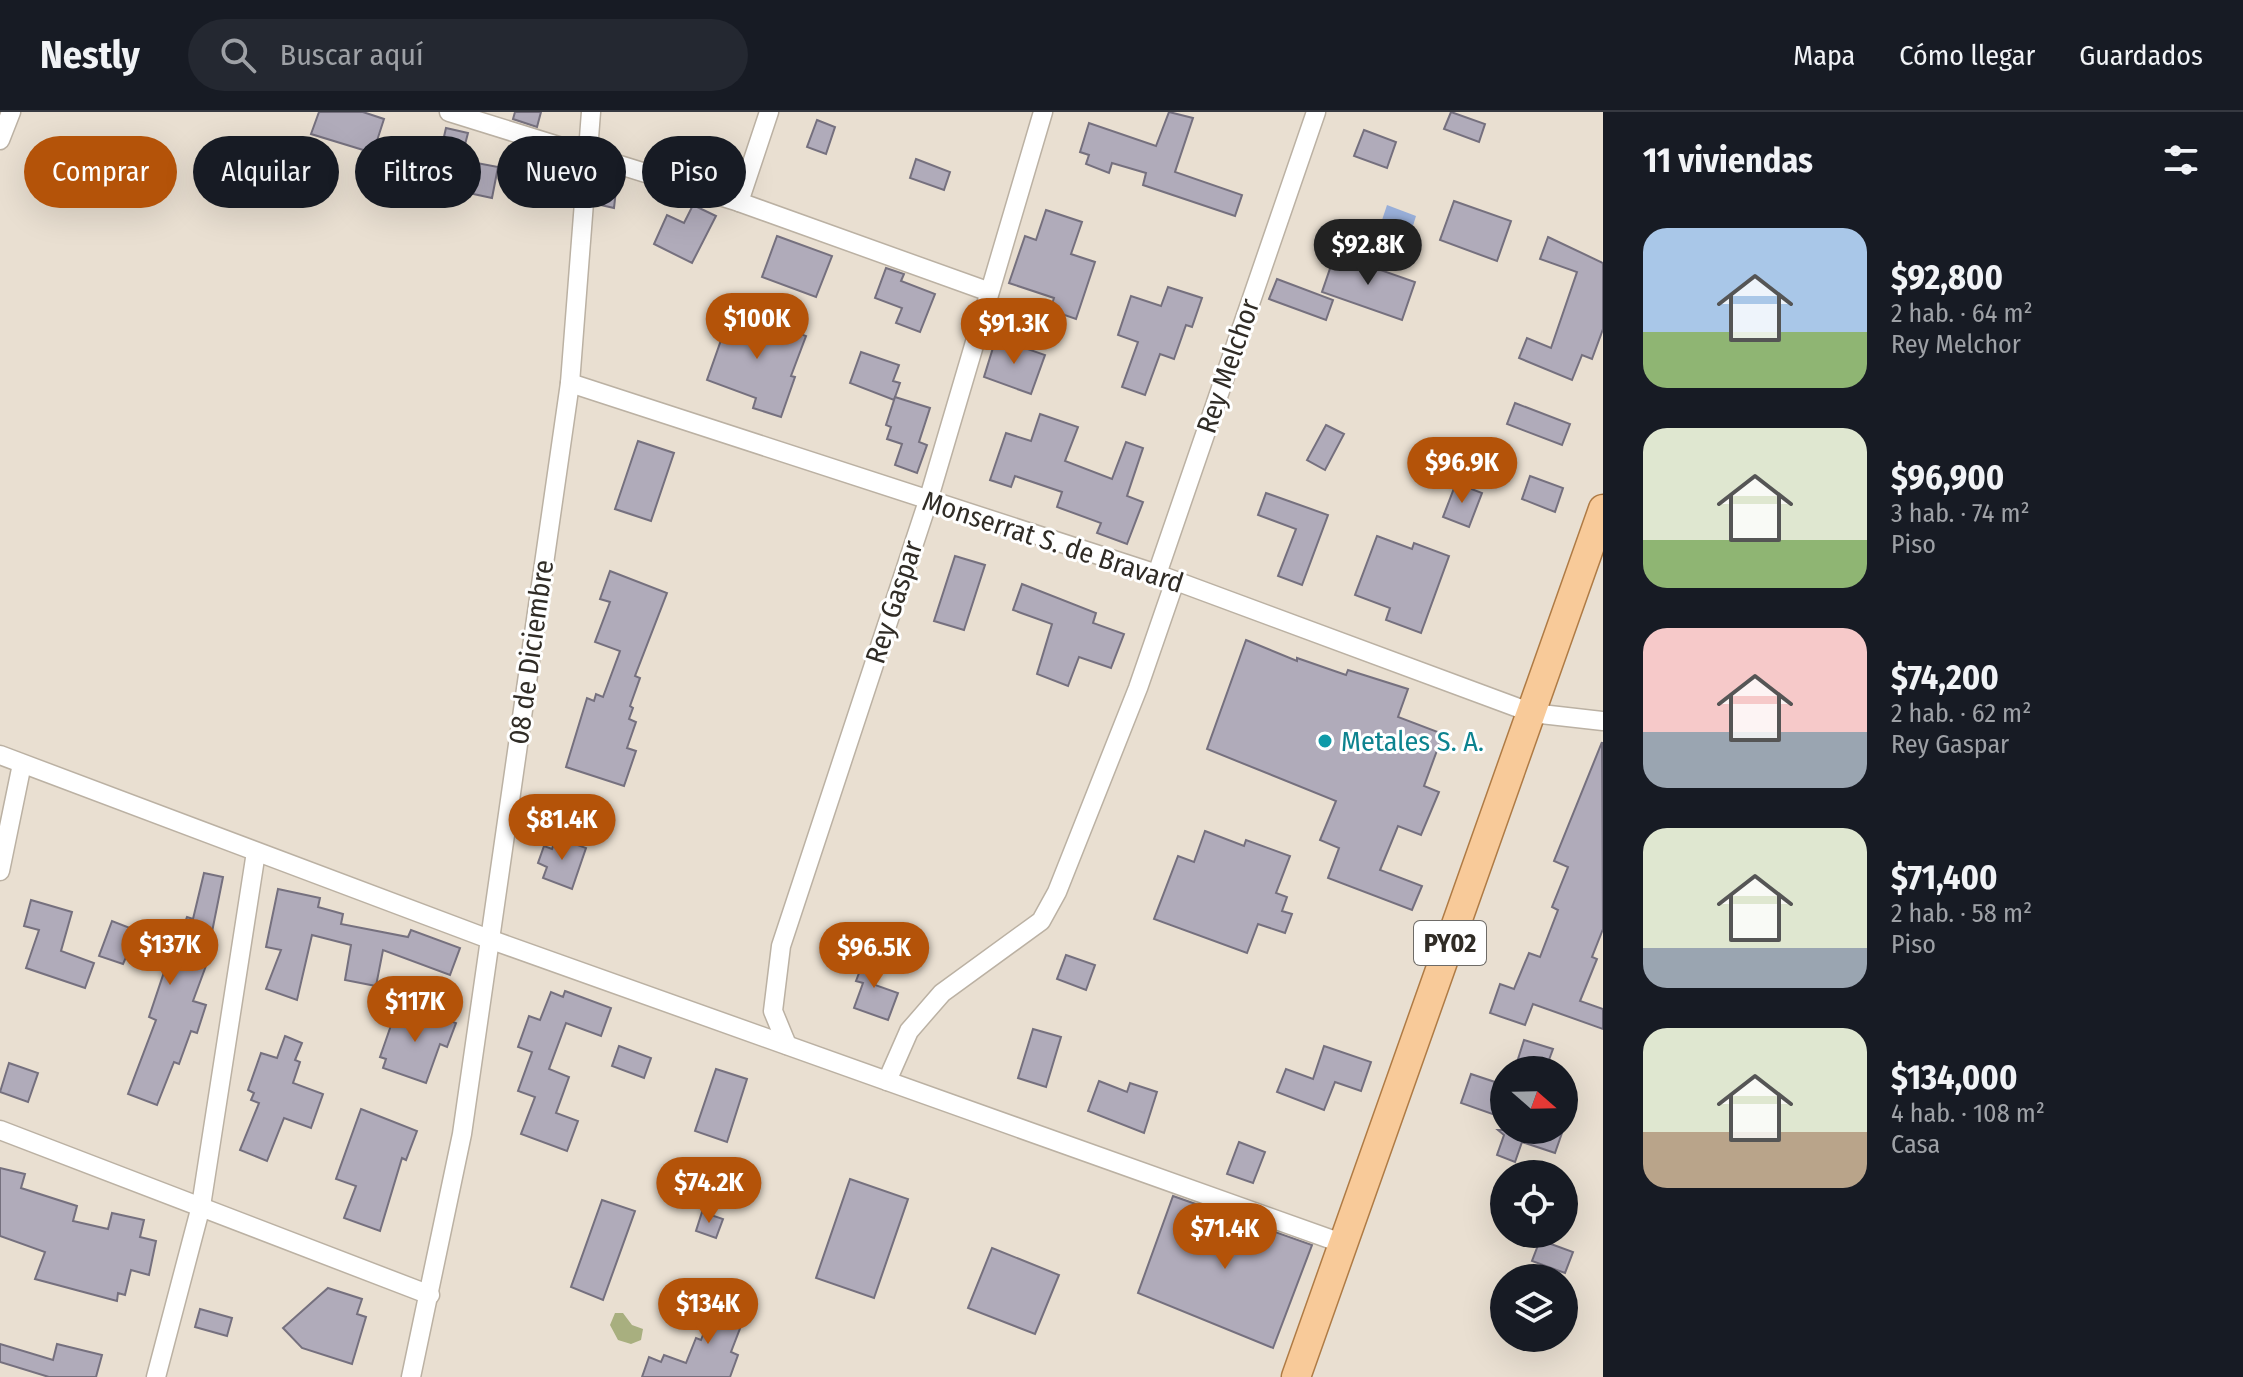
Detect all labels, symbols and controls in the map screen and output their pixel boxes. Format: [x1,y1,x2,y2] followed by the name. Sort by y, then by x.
[188,19,748,91] search box
[40,32,140,78] text: Nestly
[216,33,260,77] icon: search
[280,37,423,73] text: Buscar aquí
[1793,39,1855,72] text: Mapa
[1899,39,2035,72] text: Cómo llegar
[2079,39,2203,72] text: Guardados
[24,136,177,208] chip: Comprar
[193,136,339,208] chip: Alquilar
[355,136,481,208] chip: Filtros
[497,136,626,208] chip: Nuevo
[642,136,746,208] chip: Piso
[2159,138,2203,182] icon: filters
[1643,140,1813,181] text: 11 viviendas
[1303,219,1433,287] pin: $92.8K
[1332,229,1404,260] text: $92.8K
[1891,257,2003,298] text: $92,800
[1707,260,1803,356] icon: home
[701,293,813,361] pin: $100K
[1190,294,1266,437] street label: Rey Melchor
[949,298,1079,366] pin: $91.3K
[1891,298,2033,329] text: 2 hab. · 64 m²
[724,303,790,334] text: $100K
[979,308,1049,339] text: $91.3K
[1891,329,2021,360] text: Rey Melchor
[1397,437,1527,505] pin: $96.9K
[1425,447,1499,478] text: $96.9K
[1891,457,2004,498] text: $96,900
[1707,460,1803,556] icon: home
[918,484,1188,600] street label: Monserrat S. de Bravard
[1891,498,2030,529] text: 3 hab. · 74 m²
[1891,529,1936,560] text: Piso
[859,536,929,668] street label: Rey Gaspar
[502,558,560,746] street label: 08 de Diciembre
[1891,657,1999,698] text: $74,200
[1707,660,1803,756] icon: home
[1891,698,2031,729] text: 2 hab. · 62 m²
[1341,725,1484,758] place label: Metales S. A.
[1891,729,2009,760] text: Rey Gaspar
[1316,732,1334,750] marker: Metales S. A.
[497,794,627,862] pin: $81.4K
[527,804,597,835] text: $81.4K
[1891,857,1998,898] text: $71,400
[1707,860,1803,956] icon: home
[1891,898,2032,929] text: 2 hab. · 58 m²
[114,919,226,987] pin: $137K
[1414,921,1486,965] road number: PY02
[809,922,939,990] pin: $96.5K
[139,929,201,960] text: $137K
[1891,929,1936,960] text: Piso
[837,932,911,963] text: $96.5K
[359,976,471,1044] pin: $117K
[385,986,445,1017] text: $117K
[1490,1056,1578,1144] north arrow
[1490,1056,1578,1352] map controls
[1891,1057,2017,1098] text: $134,000
[1707,1060,1803,1156] icon: home
[1891,1098,2045,1129] text: 4 hab. · 108 m²
[1891,1129,1940,1160] text: Casa
[644,1157,774,1225] pin: $74.2K
[1490,1160,1578,1248] button: locate
[674,1167,744,1198] text: $74.2K
[1160,1203,1290,1271] pin: $71.4K
[1191,1213,1259,1244] text: $71.4K
[1490,1264,1578,1352] button: layers
[652,1278,764,1346] pin: $134K
[676,1288,740,1319] text: $134K

